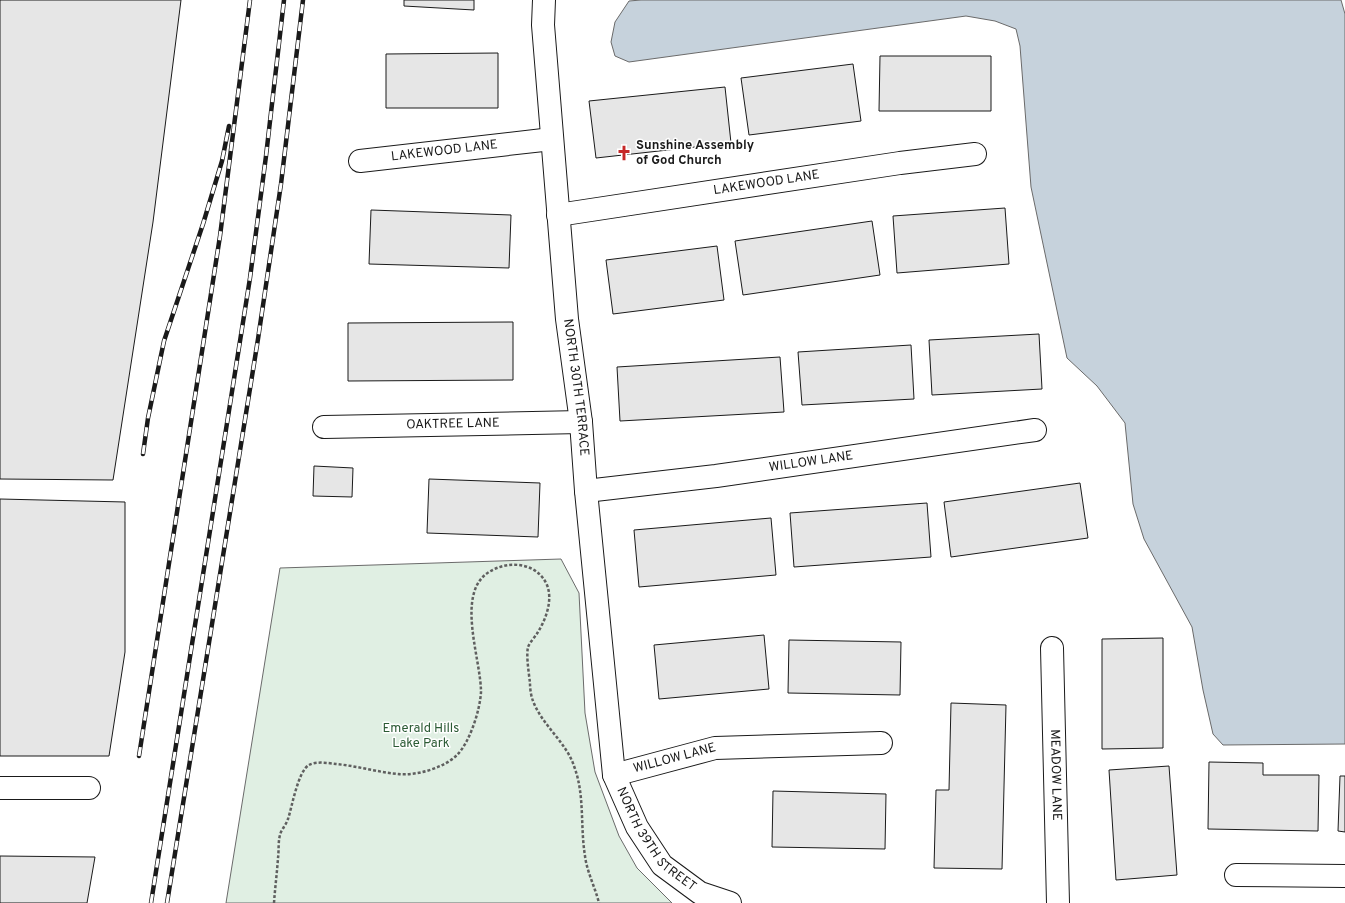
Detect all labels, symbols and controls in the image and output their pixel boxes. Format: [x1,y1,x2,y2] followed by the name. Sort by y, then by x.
[390,137,499,165] street label: LAKEWOOD LANE
[636,138,755,169] place label: Sunshine Assembly of God Church
[615,144,633,162] church icon: Sunshine Assembly of God Church
[712,167,821,199] street label: LAKEWOOD LANE
[559,318,591,457] street label: NORTH 30TH TERRACE
[406,416,500,433] street label: OAKTREE LANE
[768,448,854,476] street label: WILLOW LANE
[383,721,459,752] park label: Emerald Hills Lake Park
[1046,729,1064,821] street label: MEADOW LANE
[632,740,718,777] street label: WILLOW LANE
[613,785,699,895] street label: NORTH 39TH STREET

